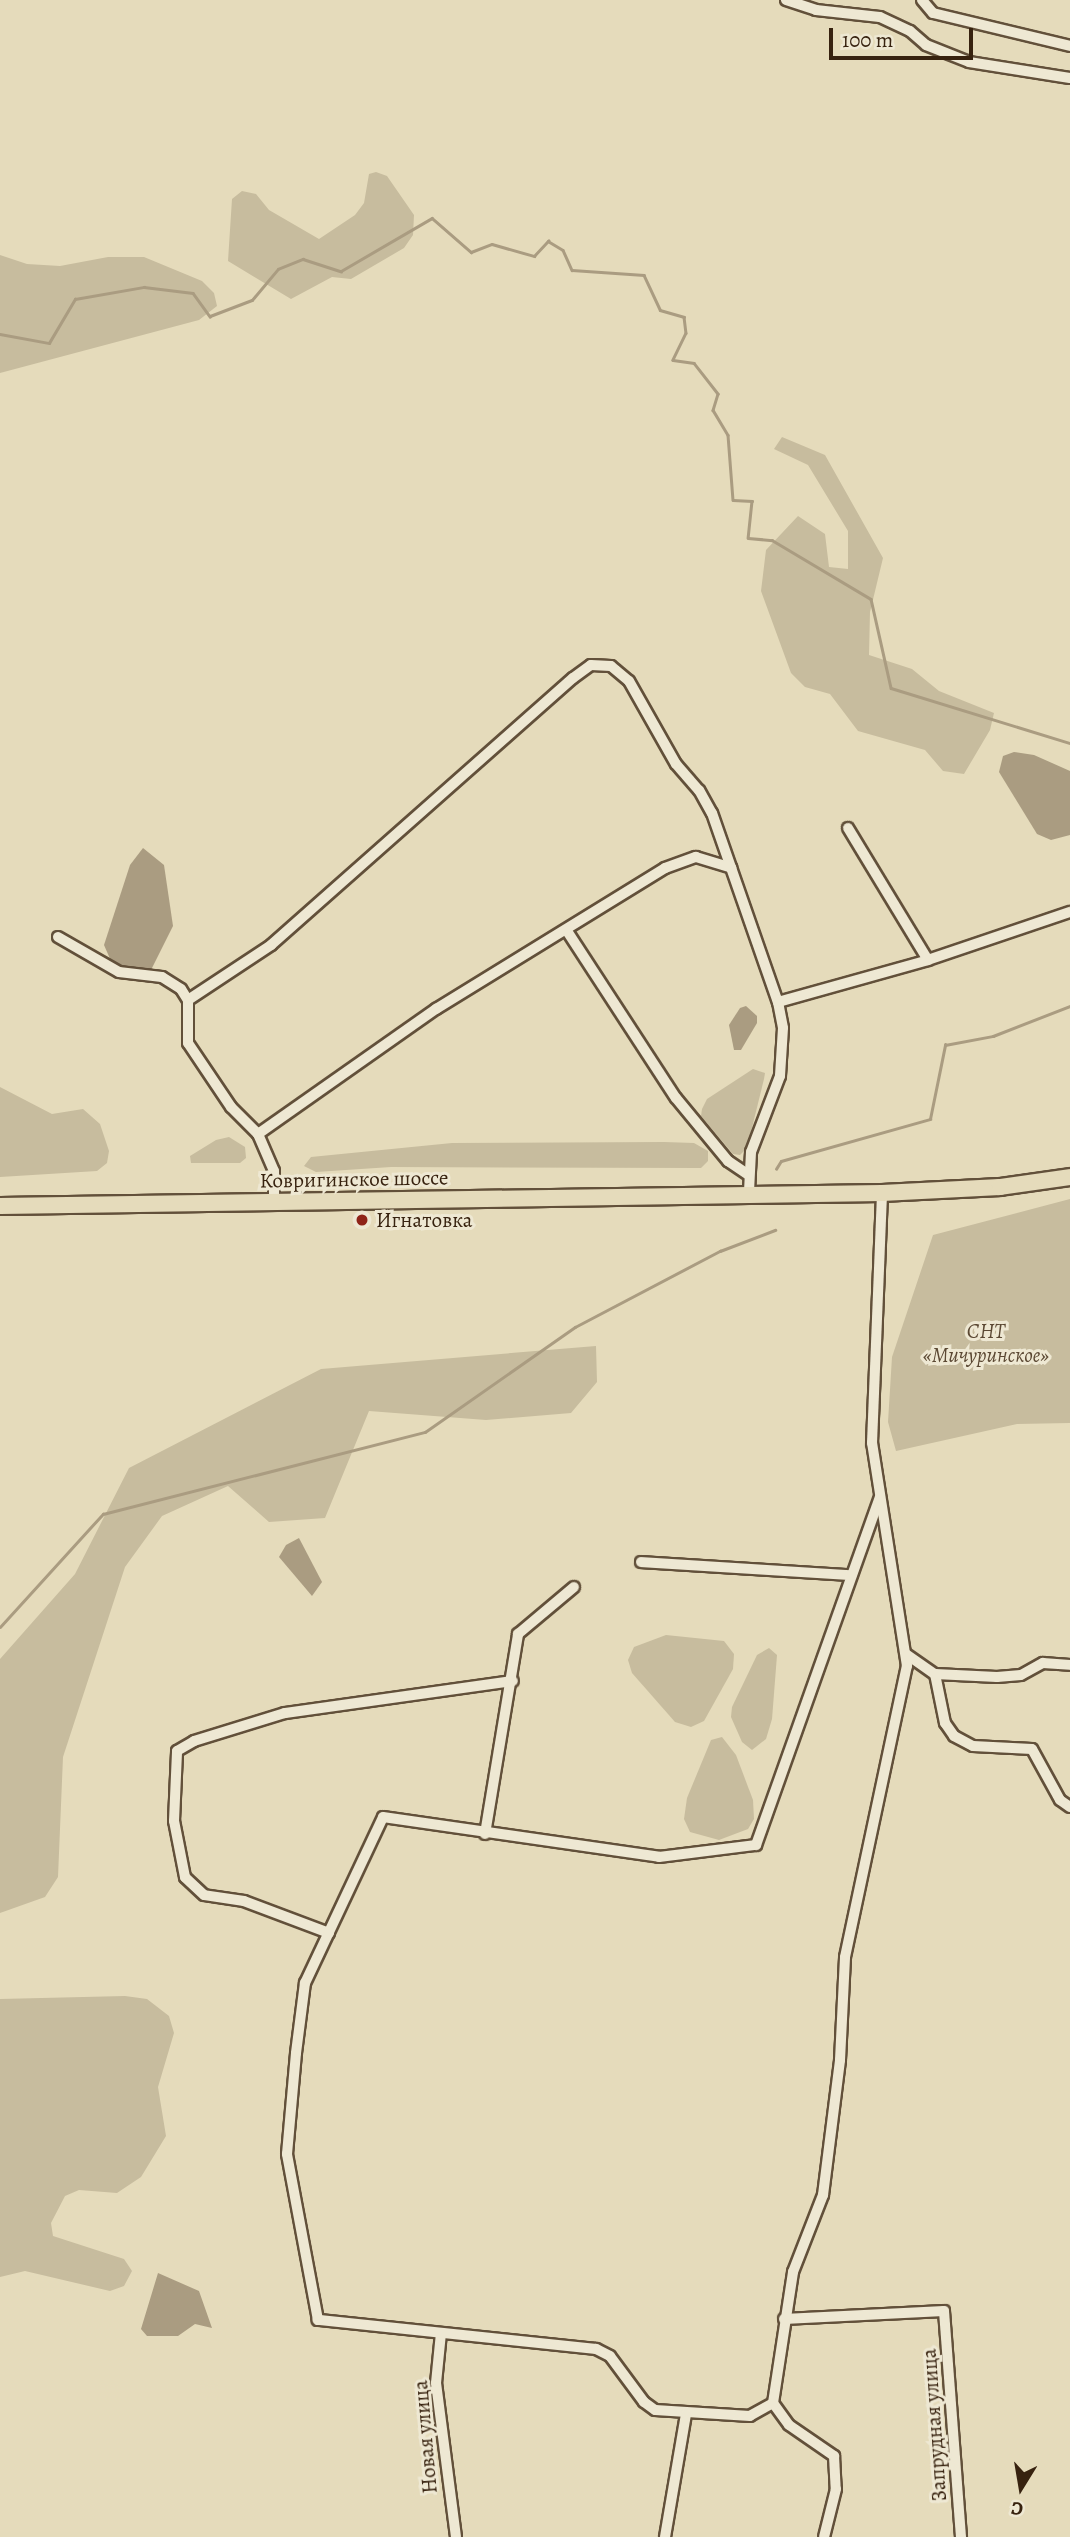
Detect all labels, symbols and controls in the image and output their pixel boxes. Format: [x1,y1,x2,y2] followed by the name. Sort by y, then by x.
[832,14,976,58] scale bar
[842,26,893,54] text: 100 m
[259,1165,449,1193] street label: Ковригинское шоссе
[376,1207,472,1233] place label: Игнатовка
[354,1212,370,1228] marker: Игнатовка
[923,1318,1049,1368] park label: СНТ «Мичуринское»
[916,2348,952,2502] street label: Запрудная улица
[407,2379,443,2495] street label: Новая улица
[986,2453,1056,2523] north arrow
[1009,2495,1025,2522] text: С

